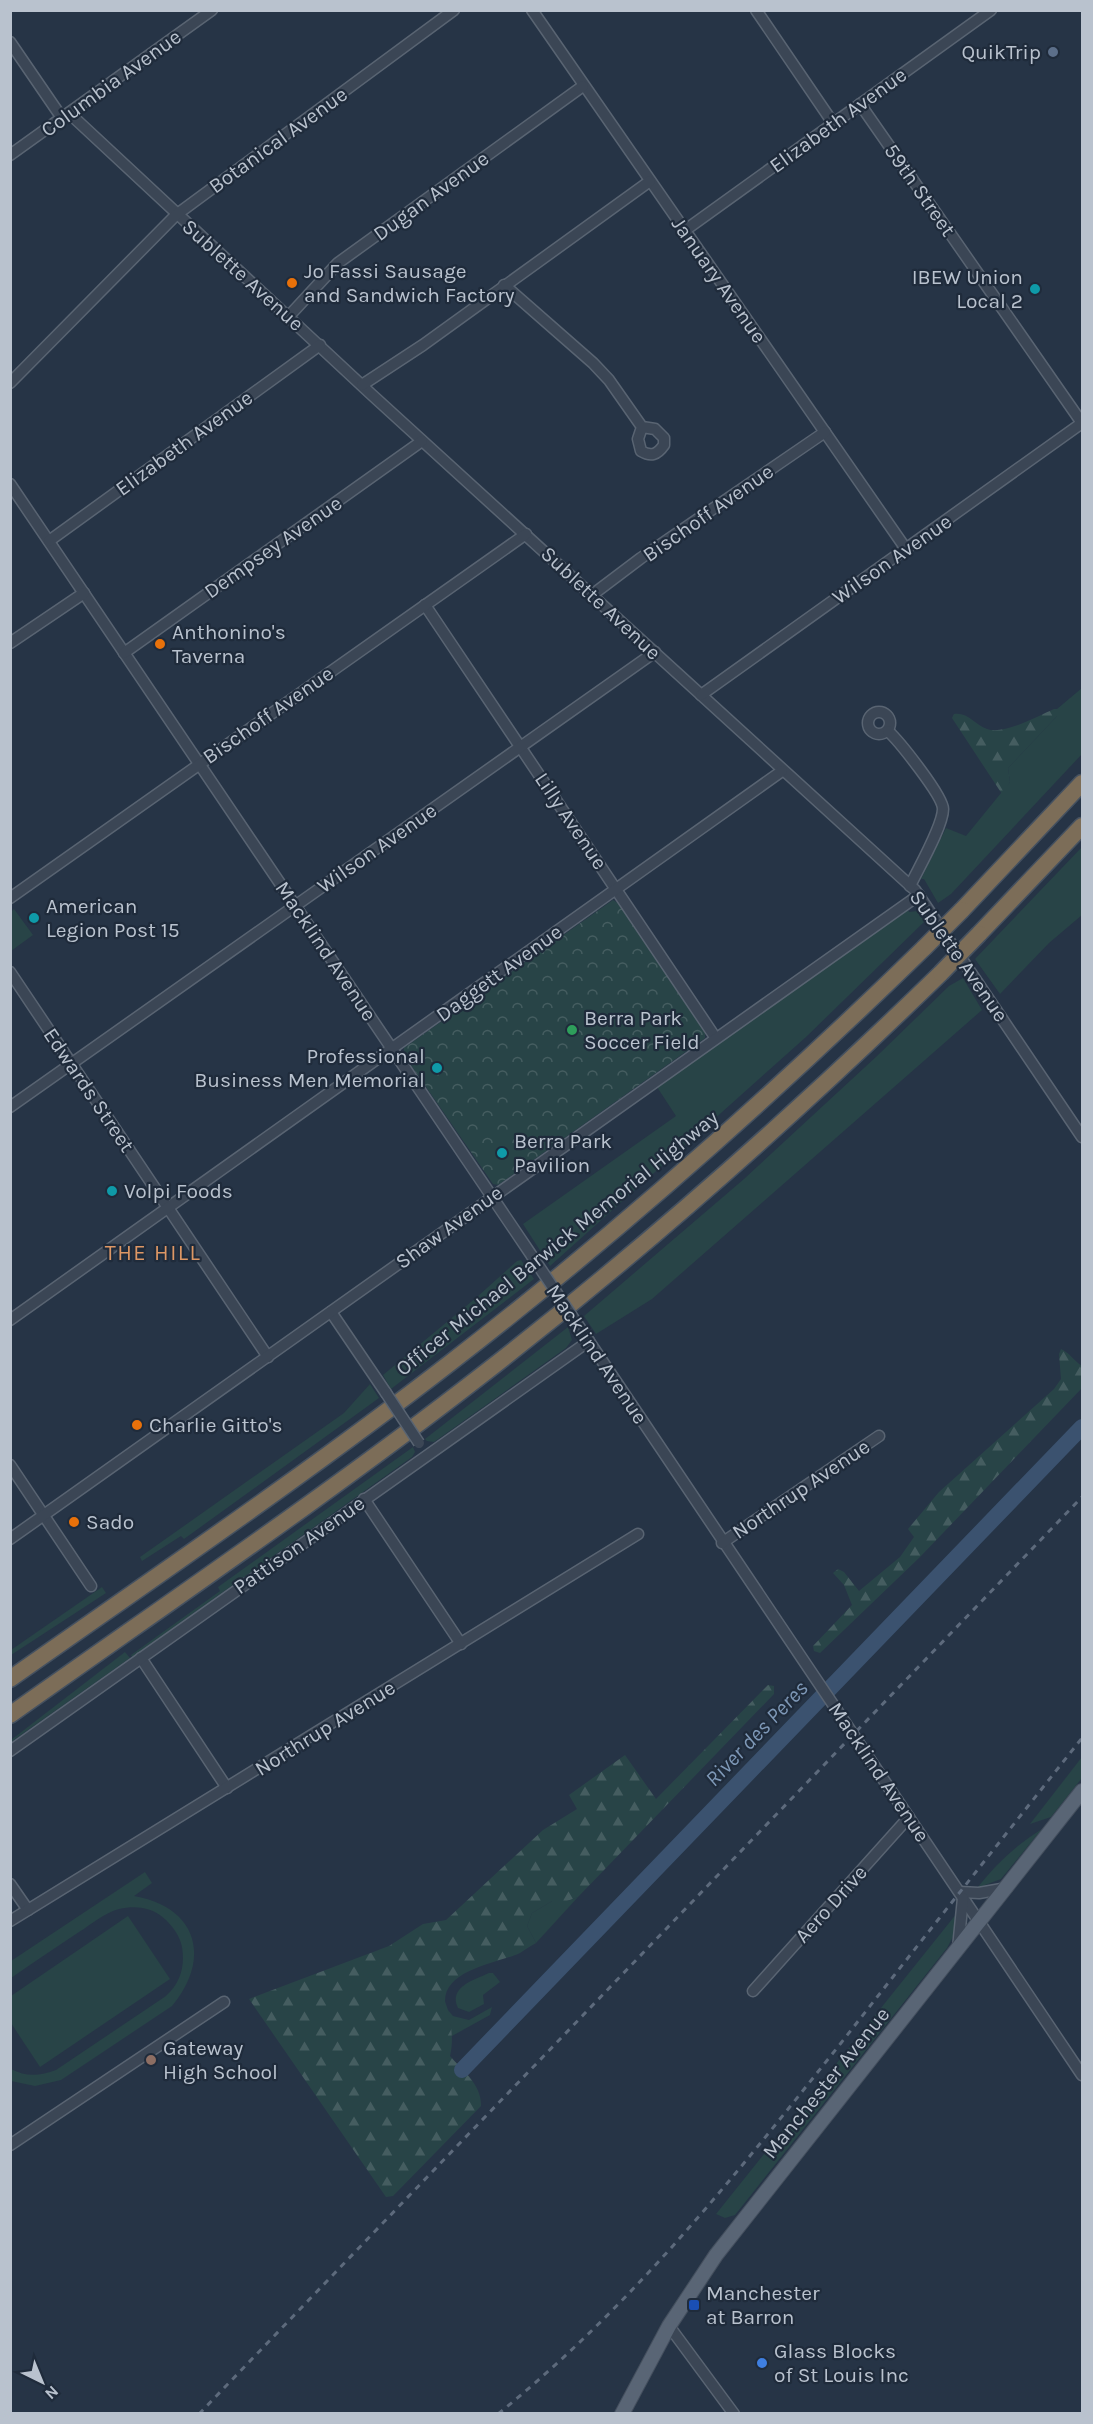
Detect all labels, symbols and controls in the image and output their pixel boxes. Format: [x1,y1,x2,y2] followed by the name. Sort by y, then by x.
[36,24,186,142] street label: Columbia Avenue
[961,40,1041,64] place label: QuikTrip
[1046,45,1060,59] marker: QuikTrip
[765,62,911,178] street label: Elizabeth Avenue
[204,82,352,198] street label: Botanical Avenue
[879,139,961,241] street label: 59th Street
[369,146,493,246] street label: Dugan Avenue
[667,212,771,348] street label: January Avenue
[177,214,309,336] street label: Sublette Avenue
[304,259,515,307] place label: Jo Fassi Sausage and Sandwich Factory
[912,265,1023,313] place label: IBEW Union Local 2
[285,276,299,290] marker: Jo Fassi Sausage and Sandwich Factory
[1028,282,1042,296] marker: IBEW Union Local 2
[111,385,257,501] street label: Elizabeth Avenue
[638,459,778,567] street label: Bischoff Avenue
[200,491,346,603] street label: Dempsey Avenue
[828,509,956,609] street label: Wilson Avenue
[536,541,666,665] street label: Sublette Avenue
[172,620,286,668] place label: Anthonino's Taverna
[153,637,167,651] marker: Anthonino's Taverna
[198,661,338,769] street label: Bischoff Avenue
[530,768,612,874] street label: Lilly Avenue
[313,798,441,898] street label: Wilson Avenue
[270,877,382,1025] street label: Macklind Avenue
[905,886,1013,1026] street label: Sublette Avenue
[46,894,180,942] place label: American Legion Post 15
[27,911,41,925] marker: American Legion Post 15
[431,919,567,1027] street label: Daggett Avenue
[584,1006,700,1054] place label: Berra Park Soccer Field
[39,1023,139,1157] street label: Edwards Street
[565,1023,579,1037] marker: Berra Park Soccer Field
[194,1044,425,1092] place label: Professional Business Men Memorial
[430,1061,444,1075] marker: Professional Business Men Memorial
[391,1105,723,1381] street label: Officer Michael Barwick Memorial Highway
[514,1129,612,1177] place label: Berra Park Pavilion
[495,1146,509,1160] marker: Berra Park Pavilion
[124,1179,233,1203] place label: Volpi Foods
[391,1180,507,1274] street label: Shaw Avenue
[105,1184,119,1198] marker: Volpi Foods
[105,1240,201,1266] district label: THE HILL
[541,1280,653,1428] street label: Macklind Avenue
[149,1413,283,1437] place label: Charlie Gitto's
[130,1418,144,1432] marker: Charlie Gitto's
[728,1434,874,1544] street label: Northrup Avenue
[229,1491,369,1599] street label: Pattison Avenue
[86,1510,134,1534] place label: Sado
[67,1515,81,1529] marker: Sado
[251,1675,399,1781] street label: Northrup Avenue
[700,1675,814,1792] water label: River des Peres
[823,1698,935,1846] street label: Macklind Avenue
[790,1860,872,1948] street label: Aero Drive
[758,2003,894,2163] street label: Manchester Avenue
[163,2036,278,2084] place label: Gateway High School
[144,2053,158,2067] marker: Gateway High School
[706,2281,820,2329] place label: Manchester at Barron
[687,2298,701,2312] marker: Manchester at Barron
[774,2339,909,2387] place label: Glass Blocks of St Louis Inc
[12,2352,72,2412] north arrow
[755,2356,769,2370] marker: Glass Blocks of St Louis Inc
[41,2382,63,2403] text: N

